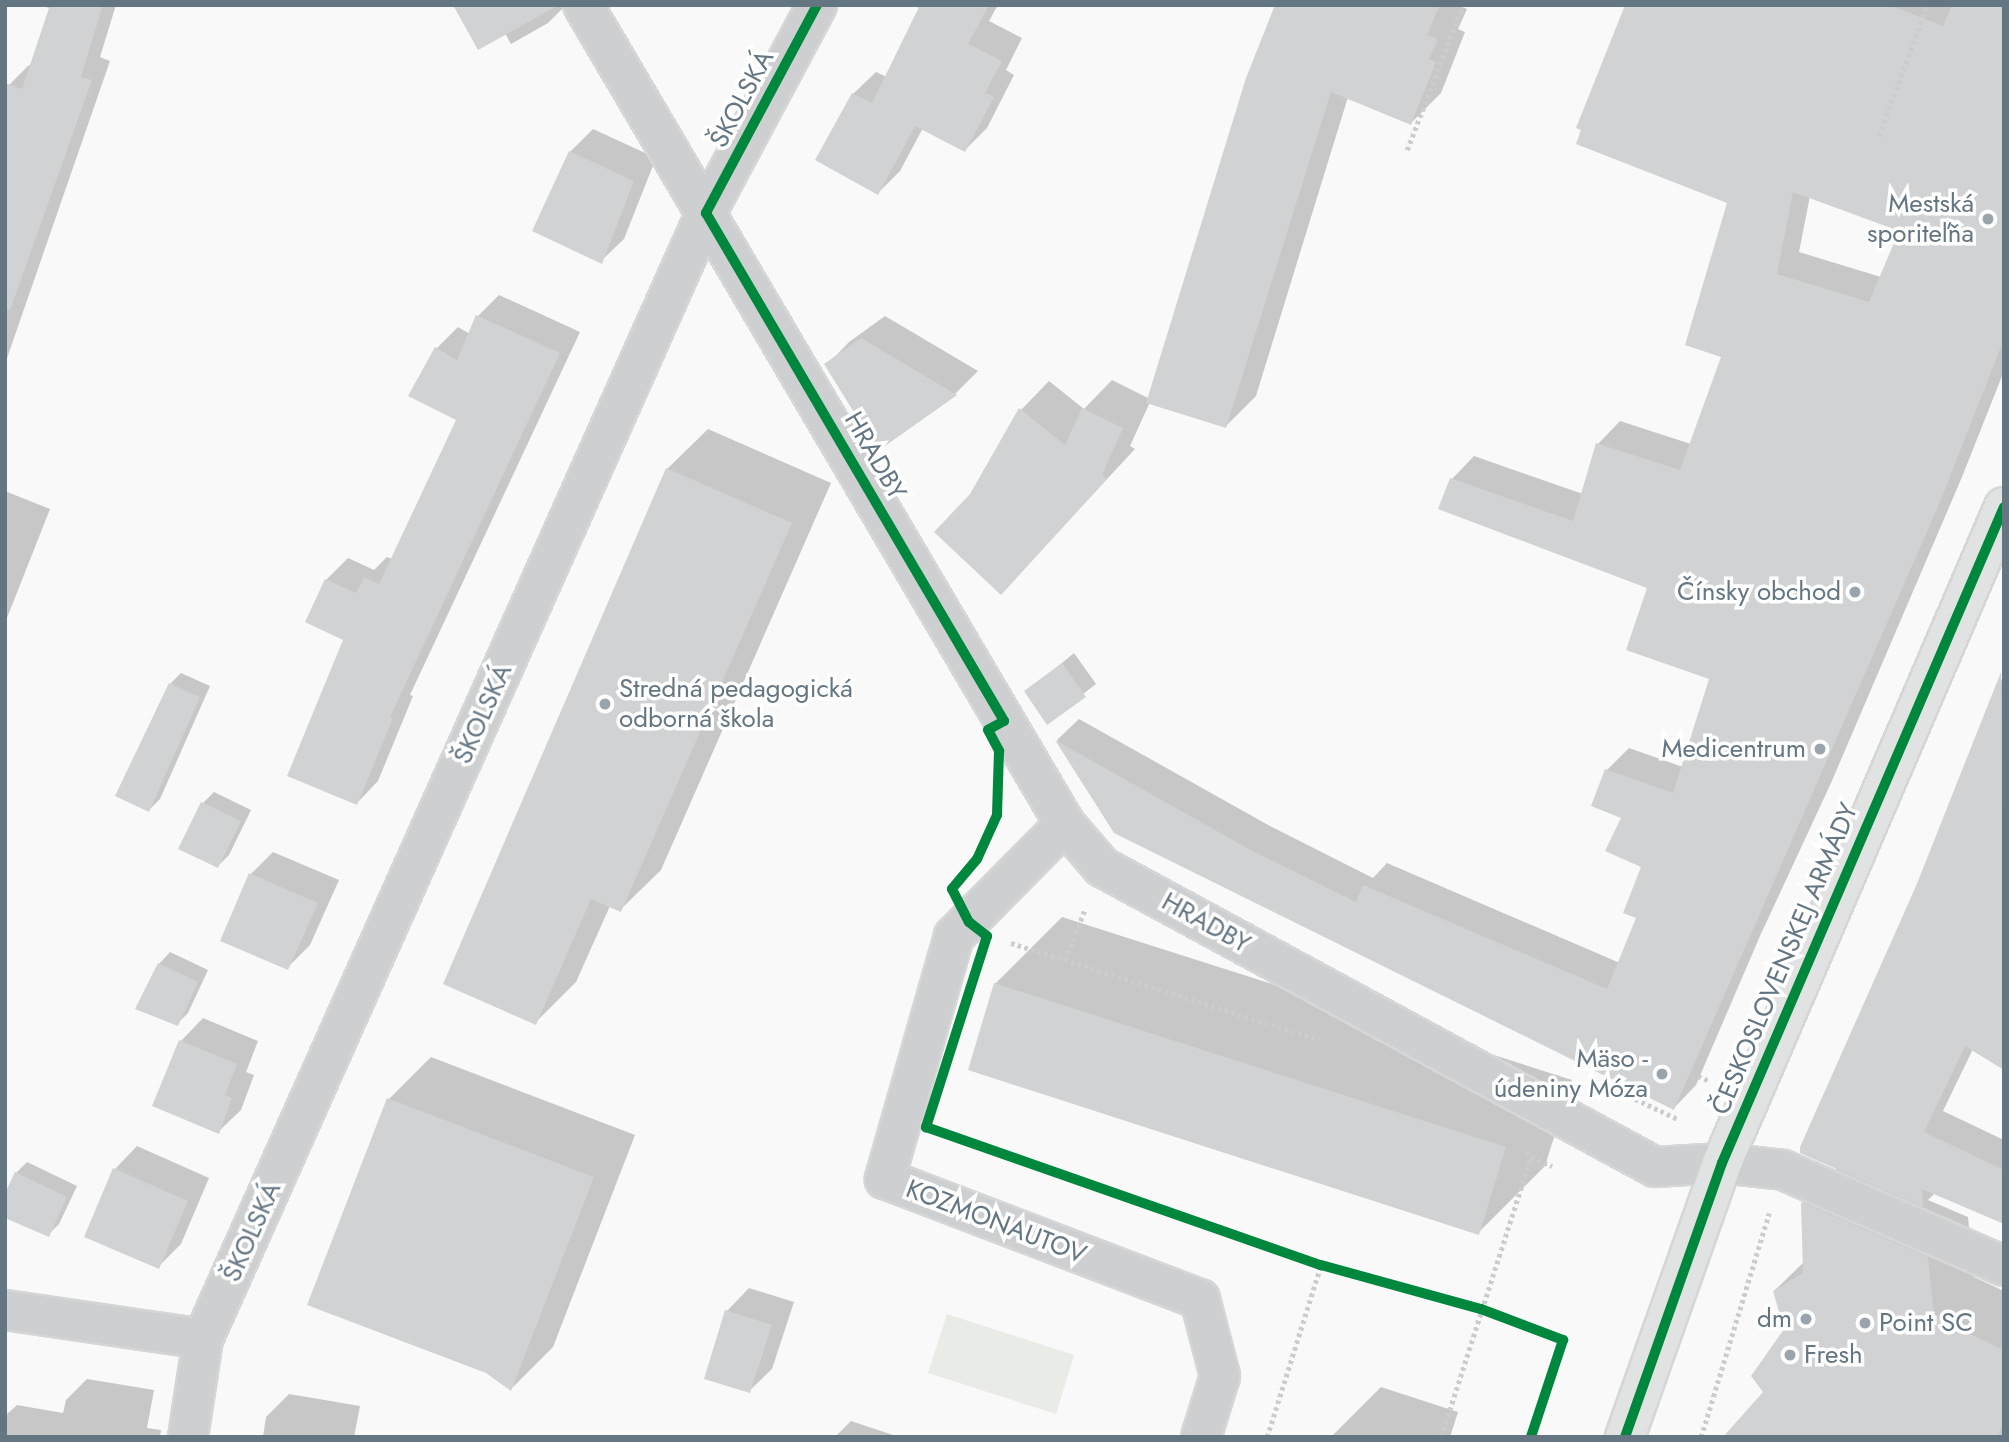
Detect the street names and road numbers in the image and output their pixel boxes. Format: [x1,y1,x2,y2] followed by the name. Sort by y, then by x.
[703,45,781,153] street label: ŠKOLSKÁ
[837,406,913,506] street label: HRADBY
[447,659,519,769] street label: ŠKOLSKÁ
[1705,798,1865,1120] street label: ČESKOSLOVENSKEJ ARMÁDY
[1156,886,1256,960] street label: HRADBY
[902,1173,1090,1271] street label: KOZMONAUTOV
[216,1177,288,1287] street label: ŠKOLSKÁ

